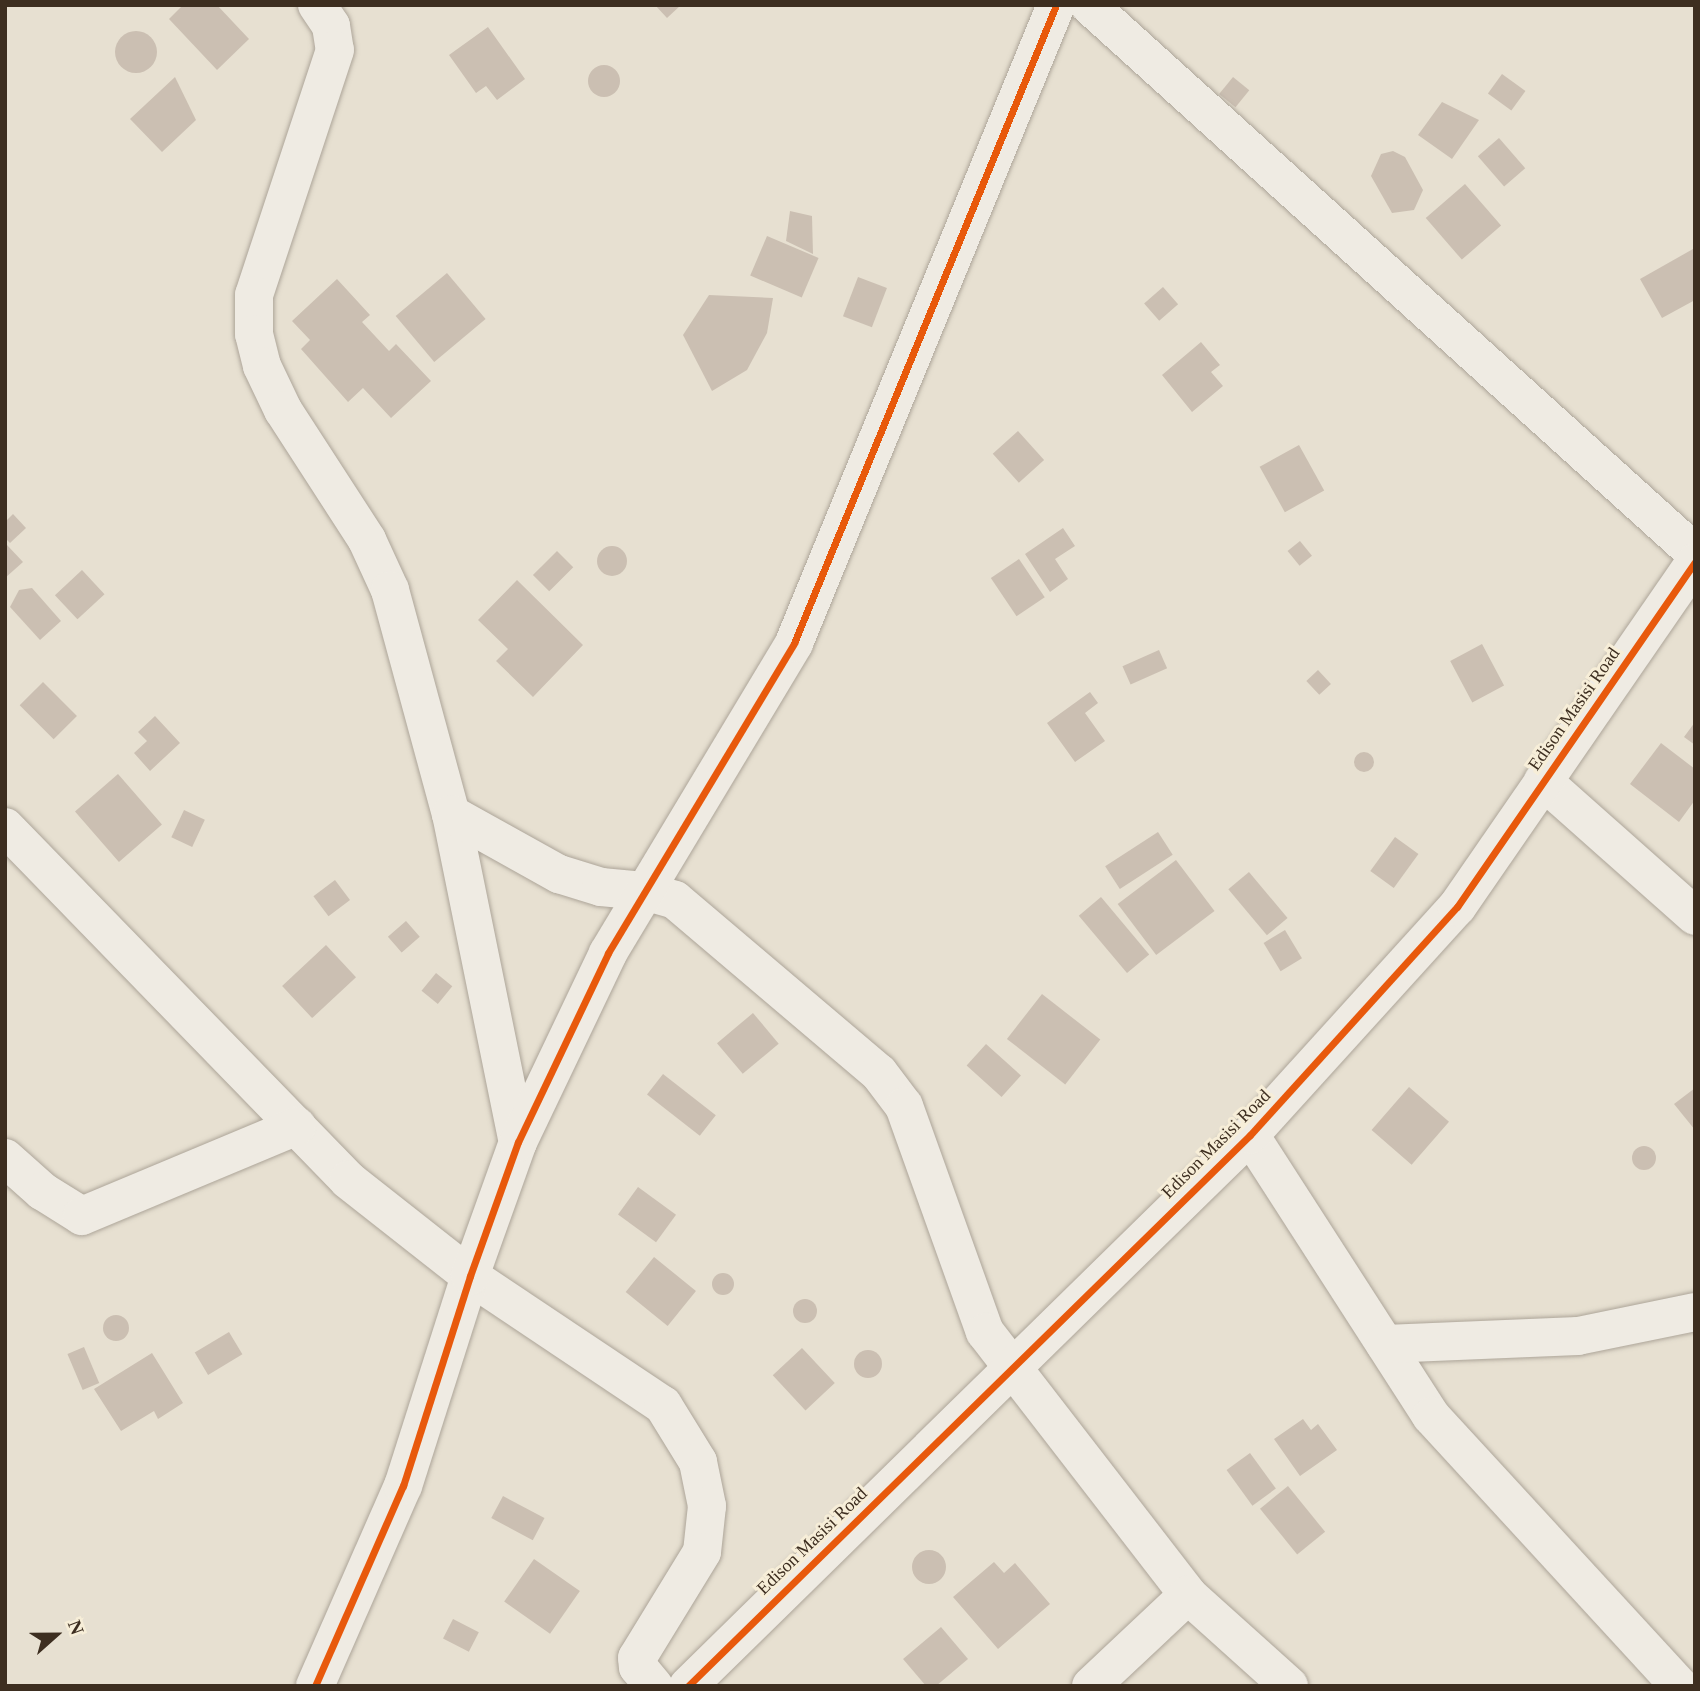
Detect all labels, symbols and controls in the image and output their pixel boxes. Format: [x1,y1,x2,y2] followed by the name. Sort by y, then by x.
[1524,643,1624,775] street label: Edison Masisi Road
[1157,1085,1275,1203] street label: Edison Masisi Road
[752,1483,872,1599] street label: Edison Masisi Road
[21,1600,91,1670] north arrow
[64,1617,88,1637] text: N

